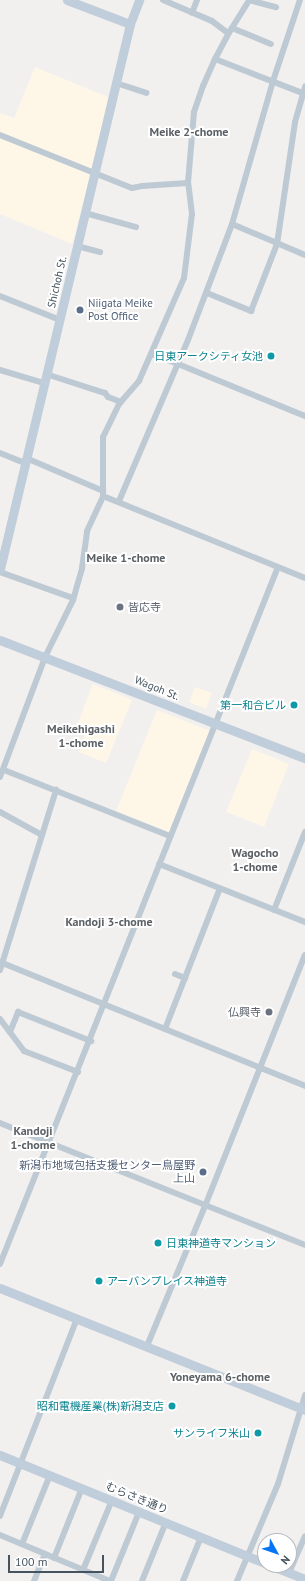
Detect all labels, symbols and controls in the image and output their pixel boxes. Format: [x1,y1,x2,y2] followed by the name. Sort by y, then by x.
[150,125,228,139] district label: Meike 2-chome
[45,255,69,309] street label: Shichoh St.
[88,297,153,323] place label: Niigata Meike Post Office
[75,305,85,315] marker: Niigata Meike Post Office
[154,349,263,363] place label: 日東アークシティ女池
[266,351,276,361] marker: 日東アークシティ女池
[87,551,165,565] district label: Meike 1-chome
[128,600,161,614] place label: 皆応寺
[115,602,125,612] marker: 皆応寺
[133,673,181,703] street label: Wagoh St.
[220,698,286,712] place label: 第一和合ビル
[289,700,299,710] marker: 第一和合ビル
[47,722,115,750] district label: Meikehigashi 1-chome
[232,846,278,874] district label: Wagocho 1-chome
[65,915,153,929] district label: Kandoji 3-chome
[228,1005,261,1019] place label: 仏興寺
[264,1007,274,1017] marker: 仏興寺
[10,1124,56,1152] district label: Kandoji 1-chome
[19,1159,195,1185] place label: 新潟市地域包括支援センター鳥屋野 上山
[198,1167,208,1177] marker: 新潟市地域包括支援センター鳥屋野 上山
[166,1236,276,1250] place label: 日東神道寺マンション
[153,1238,163,1248] marker: 日東神道寺マンション
[107,1274,227,1288] place label: アーバンプレイス神道寺
[94,1276,104,1286] marker: アーバンプレイス神道寺
[170,1370,270,1384] district label: Yoneyama 6-chome
[37,1399,164,1413] place label: 昭和電機産業(株)新潟支店
[167,1401,177,1411] marker: 昭和電機産業(株)新潟支店
[173,1426,250,1440] place label: サンライフ米山
[253,1428,263,1438] marker: サンライフ米山
[104,1480,170,1516] street label: むらさき通り
[257,1533,297,1573] north arrow
[10,1547,106,1573] scale bar
[278,1553,293,1567] text: N
[15,1554,48,1569] text: 100 m

